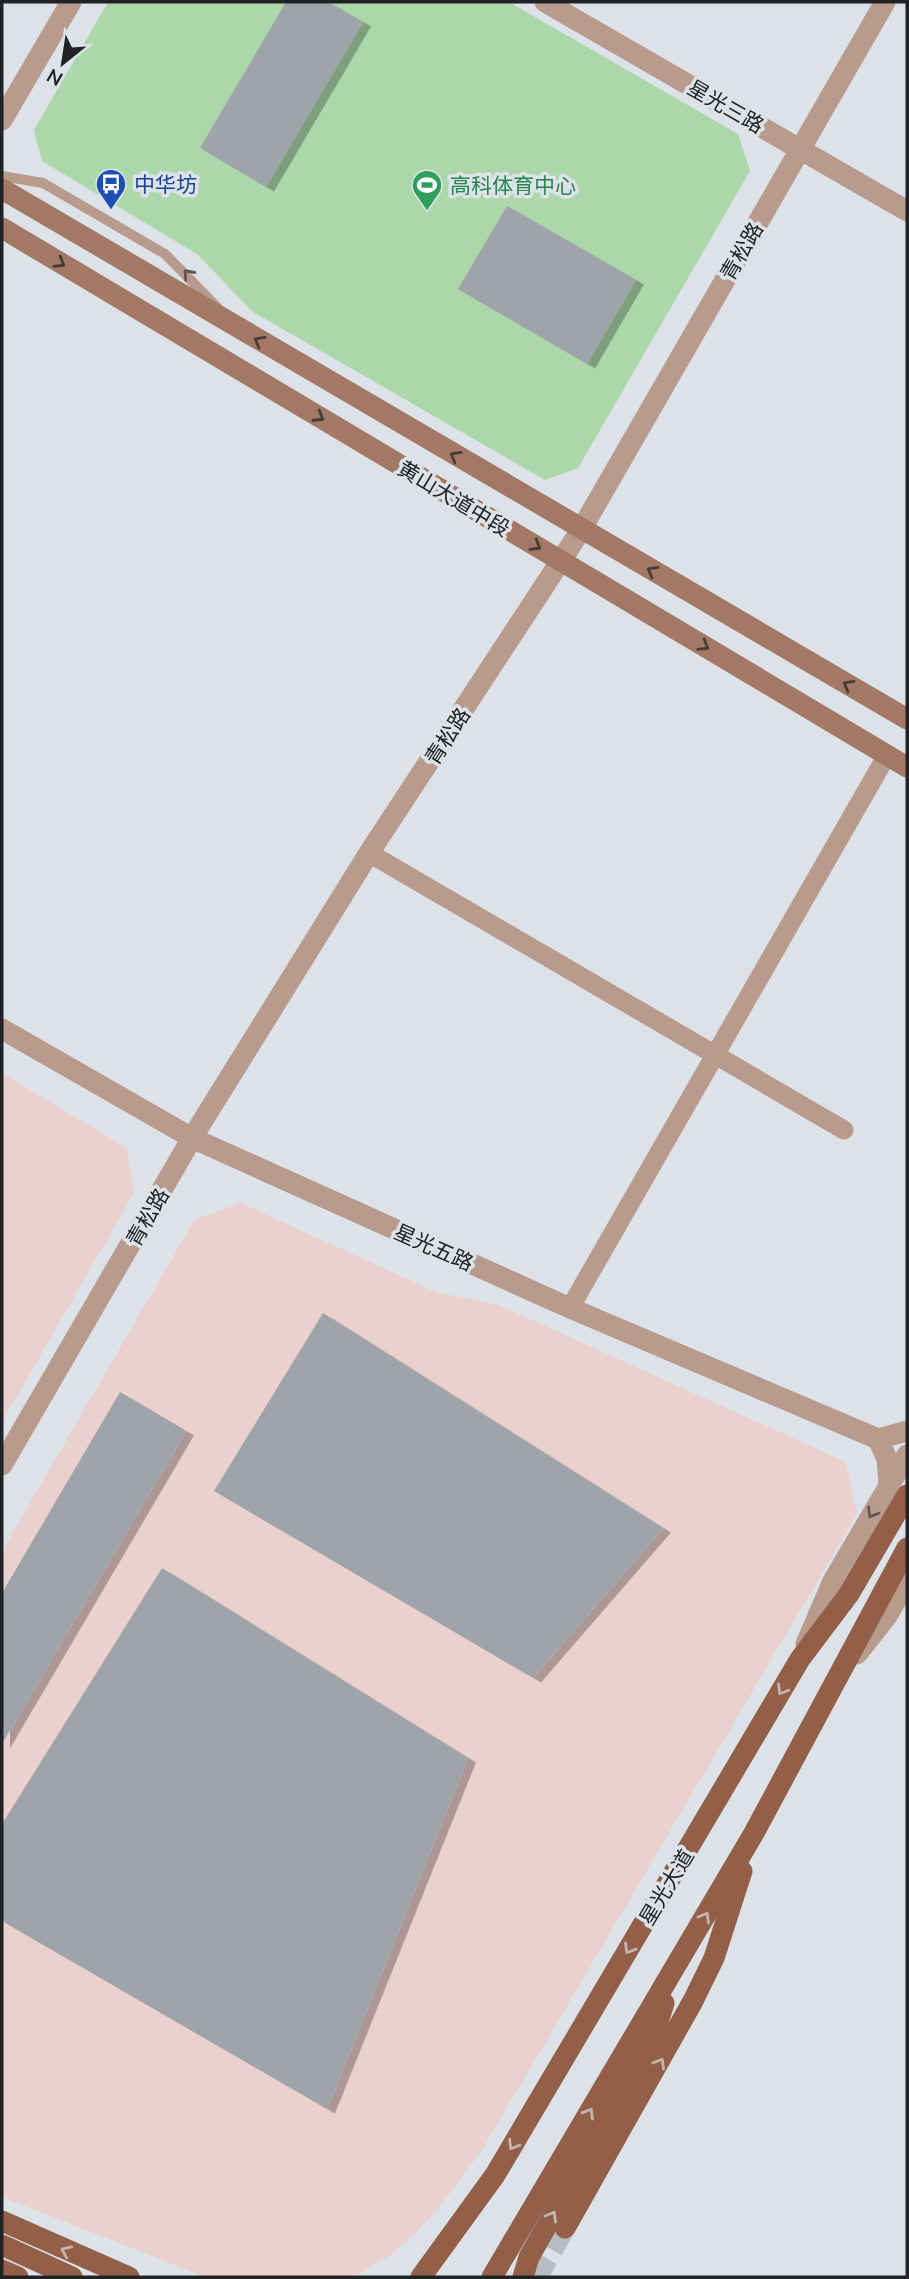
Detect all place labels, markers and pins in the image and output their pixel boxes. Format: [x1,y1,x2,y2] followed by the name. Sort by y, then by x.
[94,167,128,211] bus stop icon: 中华坊
[410,168,444,212] sports icon: 高科体育中心
[134,171,197,197] place label: 中华坊
[450,172,576,198] place label: 高科体育中心

